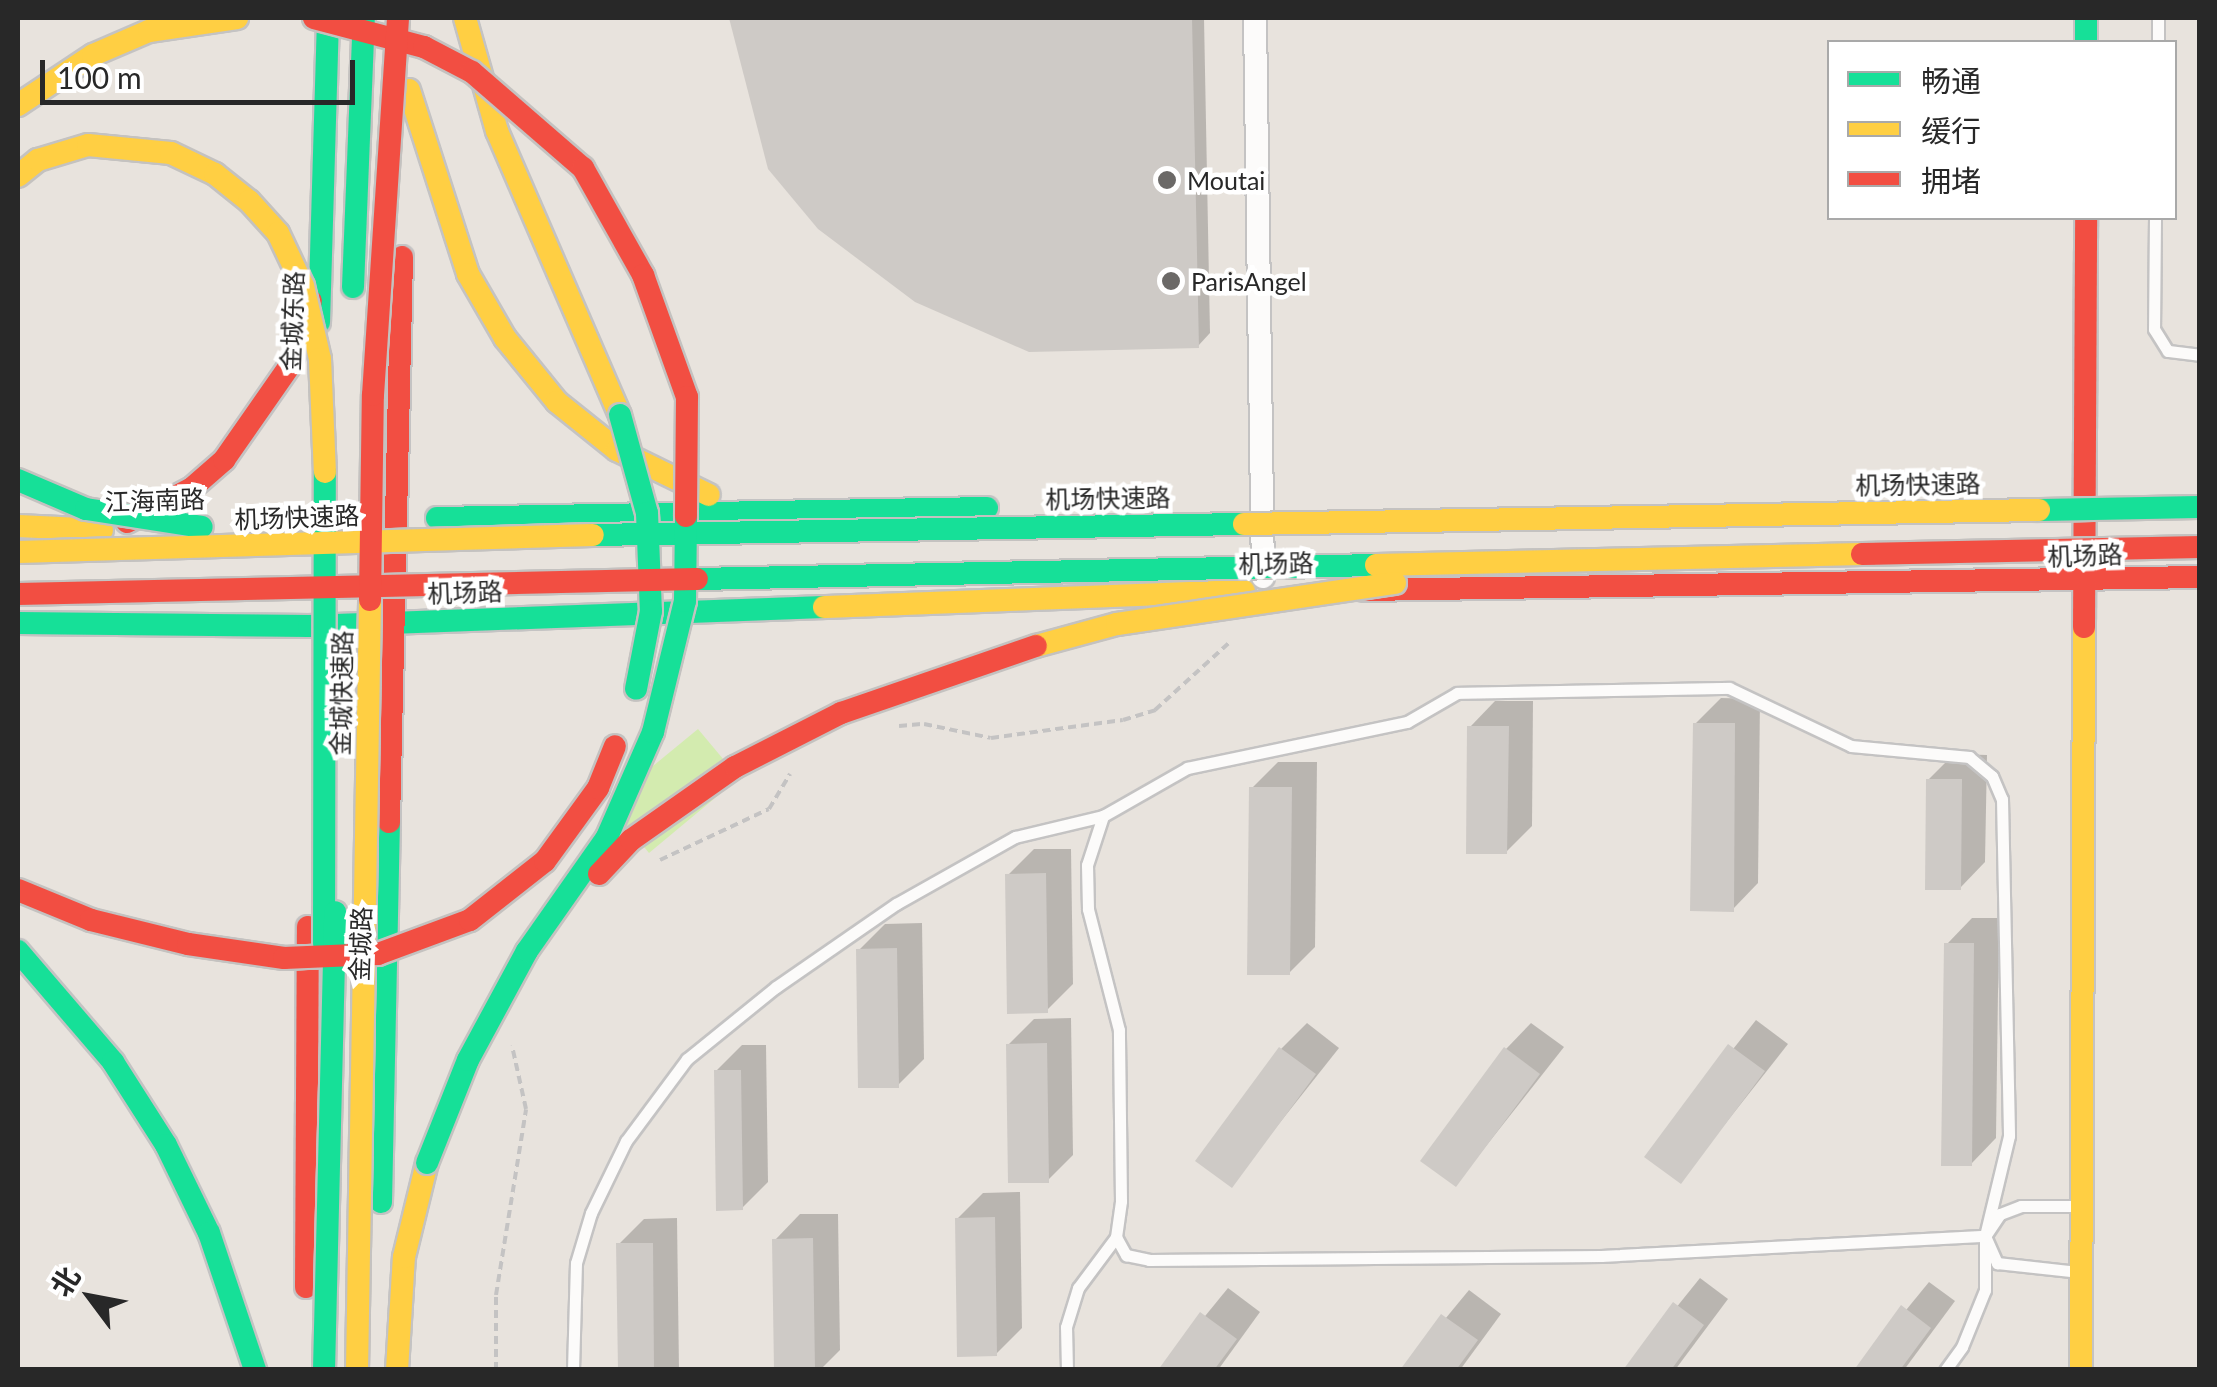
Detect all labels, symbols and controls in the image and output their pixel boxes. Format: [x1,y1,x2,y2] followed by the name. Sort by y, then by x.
[45,40,360,102] scale bar
[1827,40,2177,220] legend
[57,59,142,95] text: 100 m
[1921,62,1981,98] text: 畅通
[1921,112,1981,148] text: 缓行
[1921,162,1981,198] text: 拥堵
[1187,165,1265,195] place label: Moutai
[1156,169,1178,191] marker: Moutai
[1191,266,1307,296] place label: ParisAngel
[1160,270,1182,292] marker: ParisAngel
[275,271,309,371] street label: 金城东路
[1855,468,1981,500] street label: 机场快速路
[1045,482,1171,514] street label: 机场快速路
[105,483,205,517] street label: 江海南路
[234,500,360,534] street label: 机场快速路
[2047,539,2123,571] street label: 机场路
[1238,547,1314,579] street label: 机场路
[427,576,503,608] street label: 机场路
[325,630,357,756] street label: 金城快速路
[344,906,376,982] street label: 金城路
[40,1247,140,1347] north arrow
[43,1260,86,1302] text: 北

